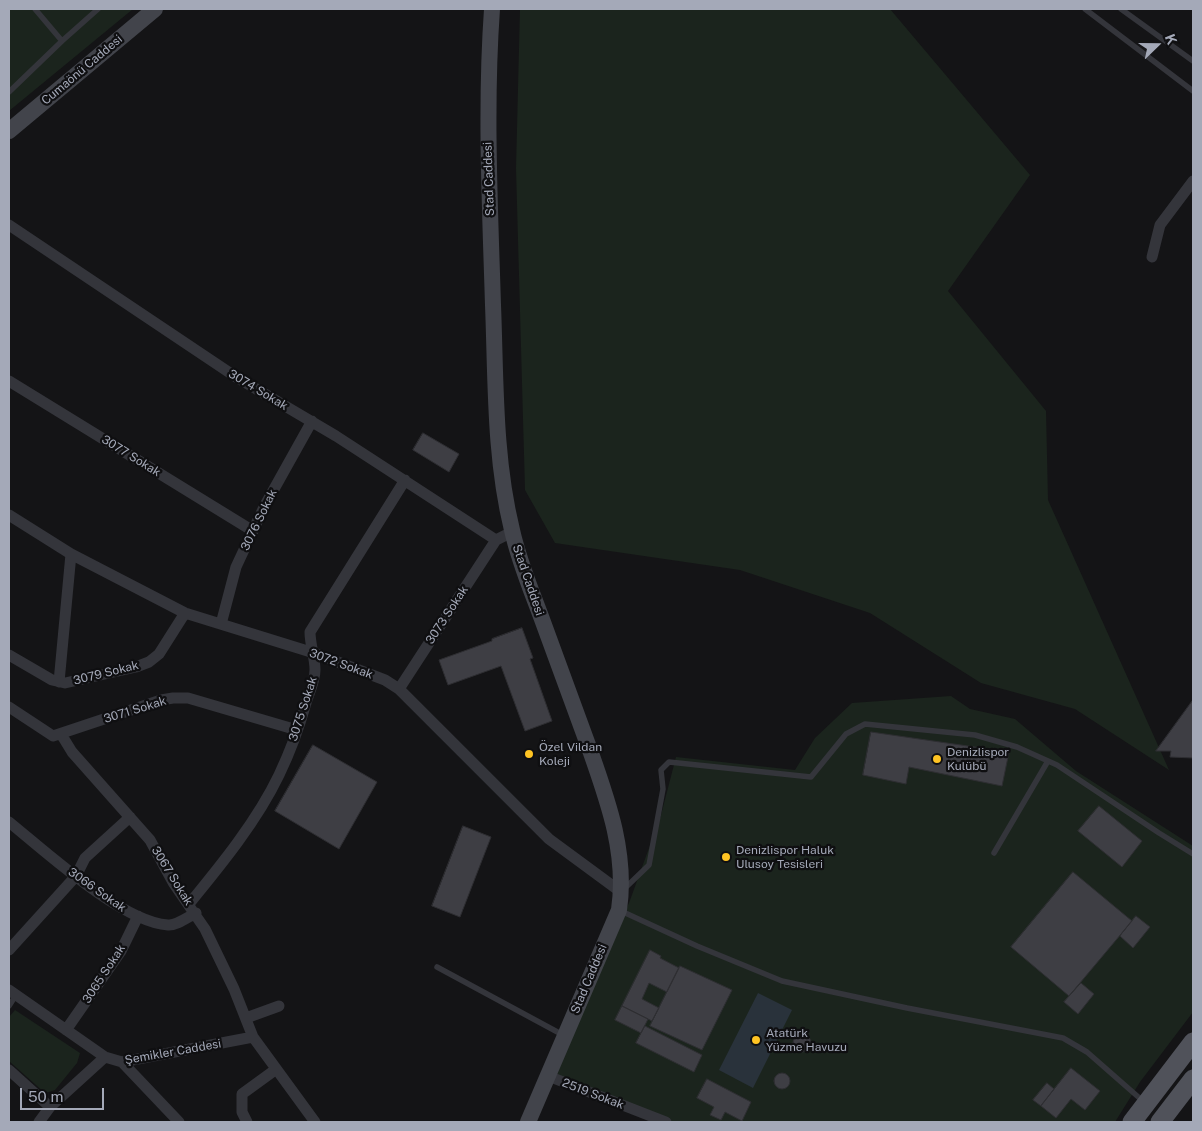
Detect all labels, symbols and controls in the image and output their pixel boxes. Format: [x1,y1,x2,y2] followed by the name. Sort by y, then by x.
[1132,20,1182,70] north arrow
[39,32,125,108] street label: Cumaönü Caddesi
[1162,32,1180,47] text: K
[481,142,497,216] street label: Stad Caddesi
[226,367,290,413] street label: 3074 Sokak
[99,432,163,480] street label: 3077 Sokak
[238,487,280,553] street label: 3076 Sokak
[509,543,547,617] street label: Stad Caddesi
[423,583,471,647] street label: 3073 Sokak
[307,646,375,682] street label: 3072 Sokak
[72,658,140,688] street label: 3079 Sokak
[286,675,320,743] street label: 3075 Sokak
[102,694,168,726] street label: 3071 Sokak
[539,740,602,768] place label: Özel Vildan Koleji
[947,745,1009,773] place label: Denizlispor Kulübü
[523,748,535,760] marker: Özel Vildan Koleji
[931,753,943,765] marker: Denizlispor Kulübü
[736,843,834,871] place label: Denizlispor Haluk Ulusoy Tesisleri
[148,844,196,908] street label: 3067 Sokak
[720,851,732,863] marker: Denizlispor Haluk Ulusoy Tesisleri
[65,865,129,915] street label: 3066 Sokak
[80,942,128,1006] street label: 3065 Sokak
[568,942,610,1016] street label: Stad Caddesi
[766,1026,847,1054] place label: Atatürk Yüzme Havuzu
[750,1034,762,1046] marker: Atatürk Yüzme Havuzu
[124,1036,222,1068] street label: Şemikler Caddesi
[560,1076,626,1112] street label: 2519 Sokak
[22,1078,106,1110] scale bar
[28,1088,63,1105] text: 50 m

